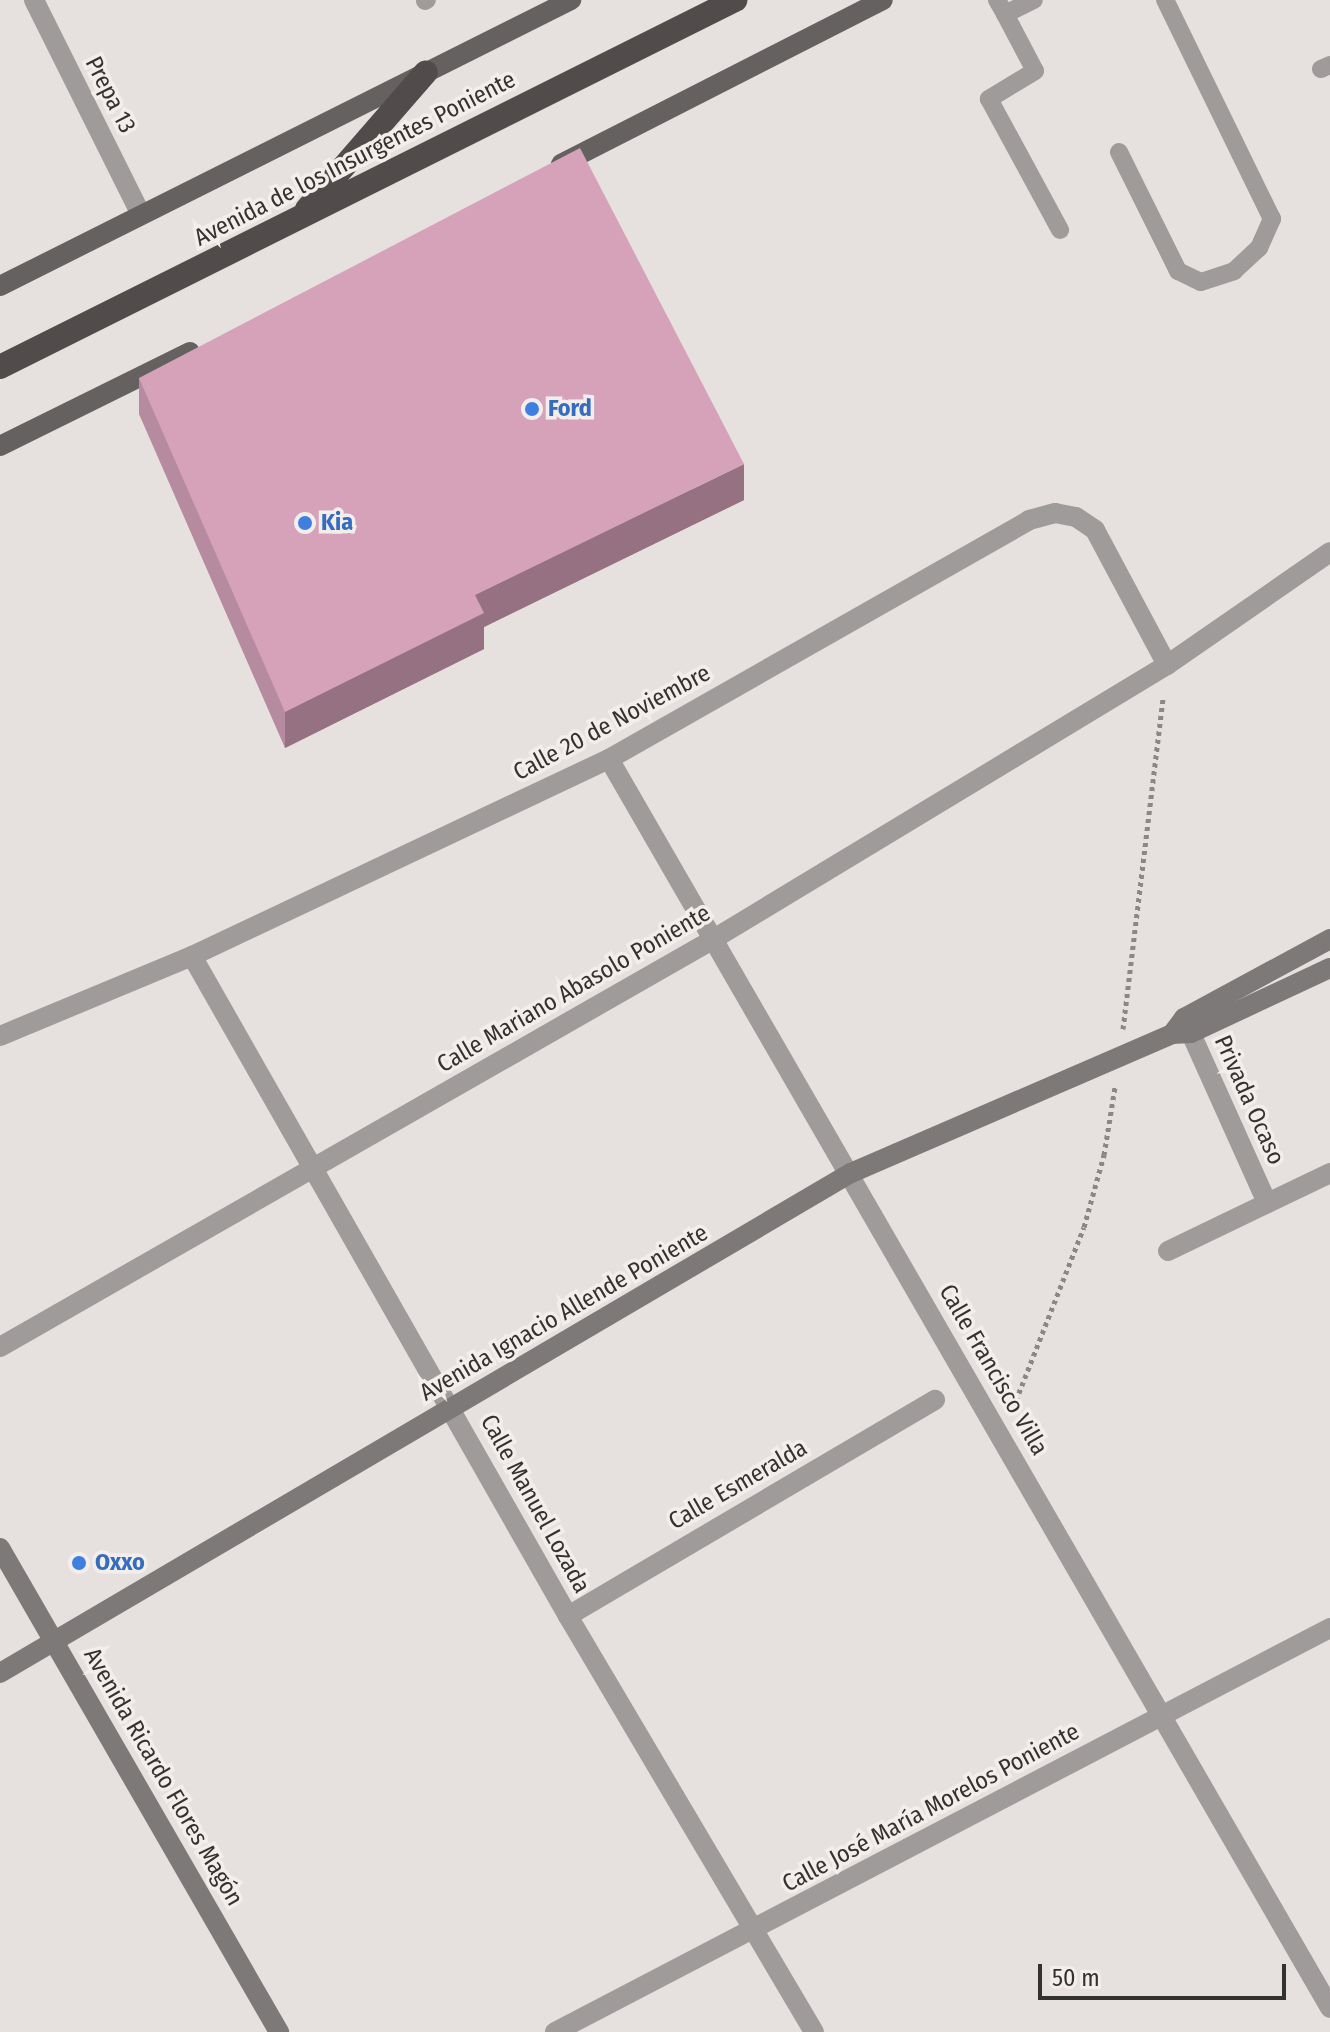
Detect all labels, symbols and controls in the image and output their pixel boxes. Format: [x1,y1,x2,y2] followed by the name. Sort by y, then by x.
[79,52,141,138] street label: Prepa 13
[190,65,520,253] street label: Avenida de los Insurgentes Poniente
[548,395,592,423] place label: Ford
[523,400,541,418] marker: Ford
[321,509,353,537] place label: Kia
[296,514,314,532] marker: Kia
[509,659,715,787] street label: Calle 20 de Noviembre
[432,899,716,1079] street label: Calle Mariano Abasolo Poniente
[1208,1031,1290,1169] street label: Privada Ocaso
[415,1219,713,1407] street label: Avenida Ignacio Allende Poniente
[932,1279,1054,1461] street label: Calle Francisco Villa
[474,1410,596,1598] street label: Calle Manuel Lozada
[664,1434,812,1536] street label: Calle Esmeralda
[95,1549,145,1577] place label: Oxxo
[70,1554,88,1572] marker: Oxxo
[77,1643,249,1911] street label: Avenida Ricardo Flores Magón
[778,1717,1084,1899] street label: Calle José María Morelos Poniente
[1042,1948,1290,1998] scale bar
[1052,1964,1100,1992] text: 50 m

